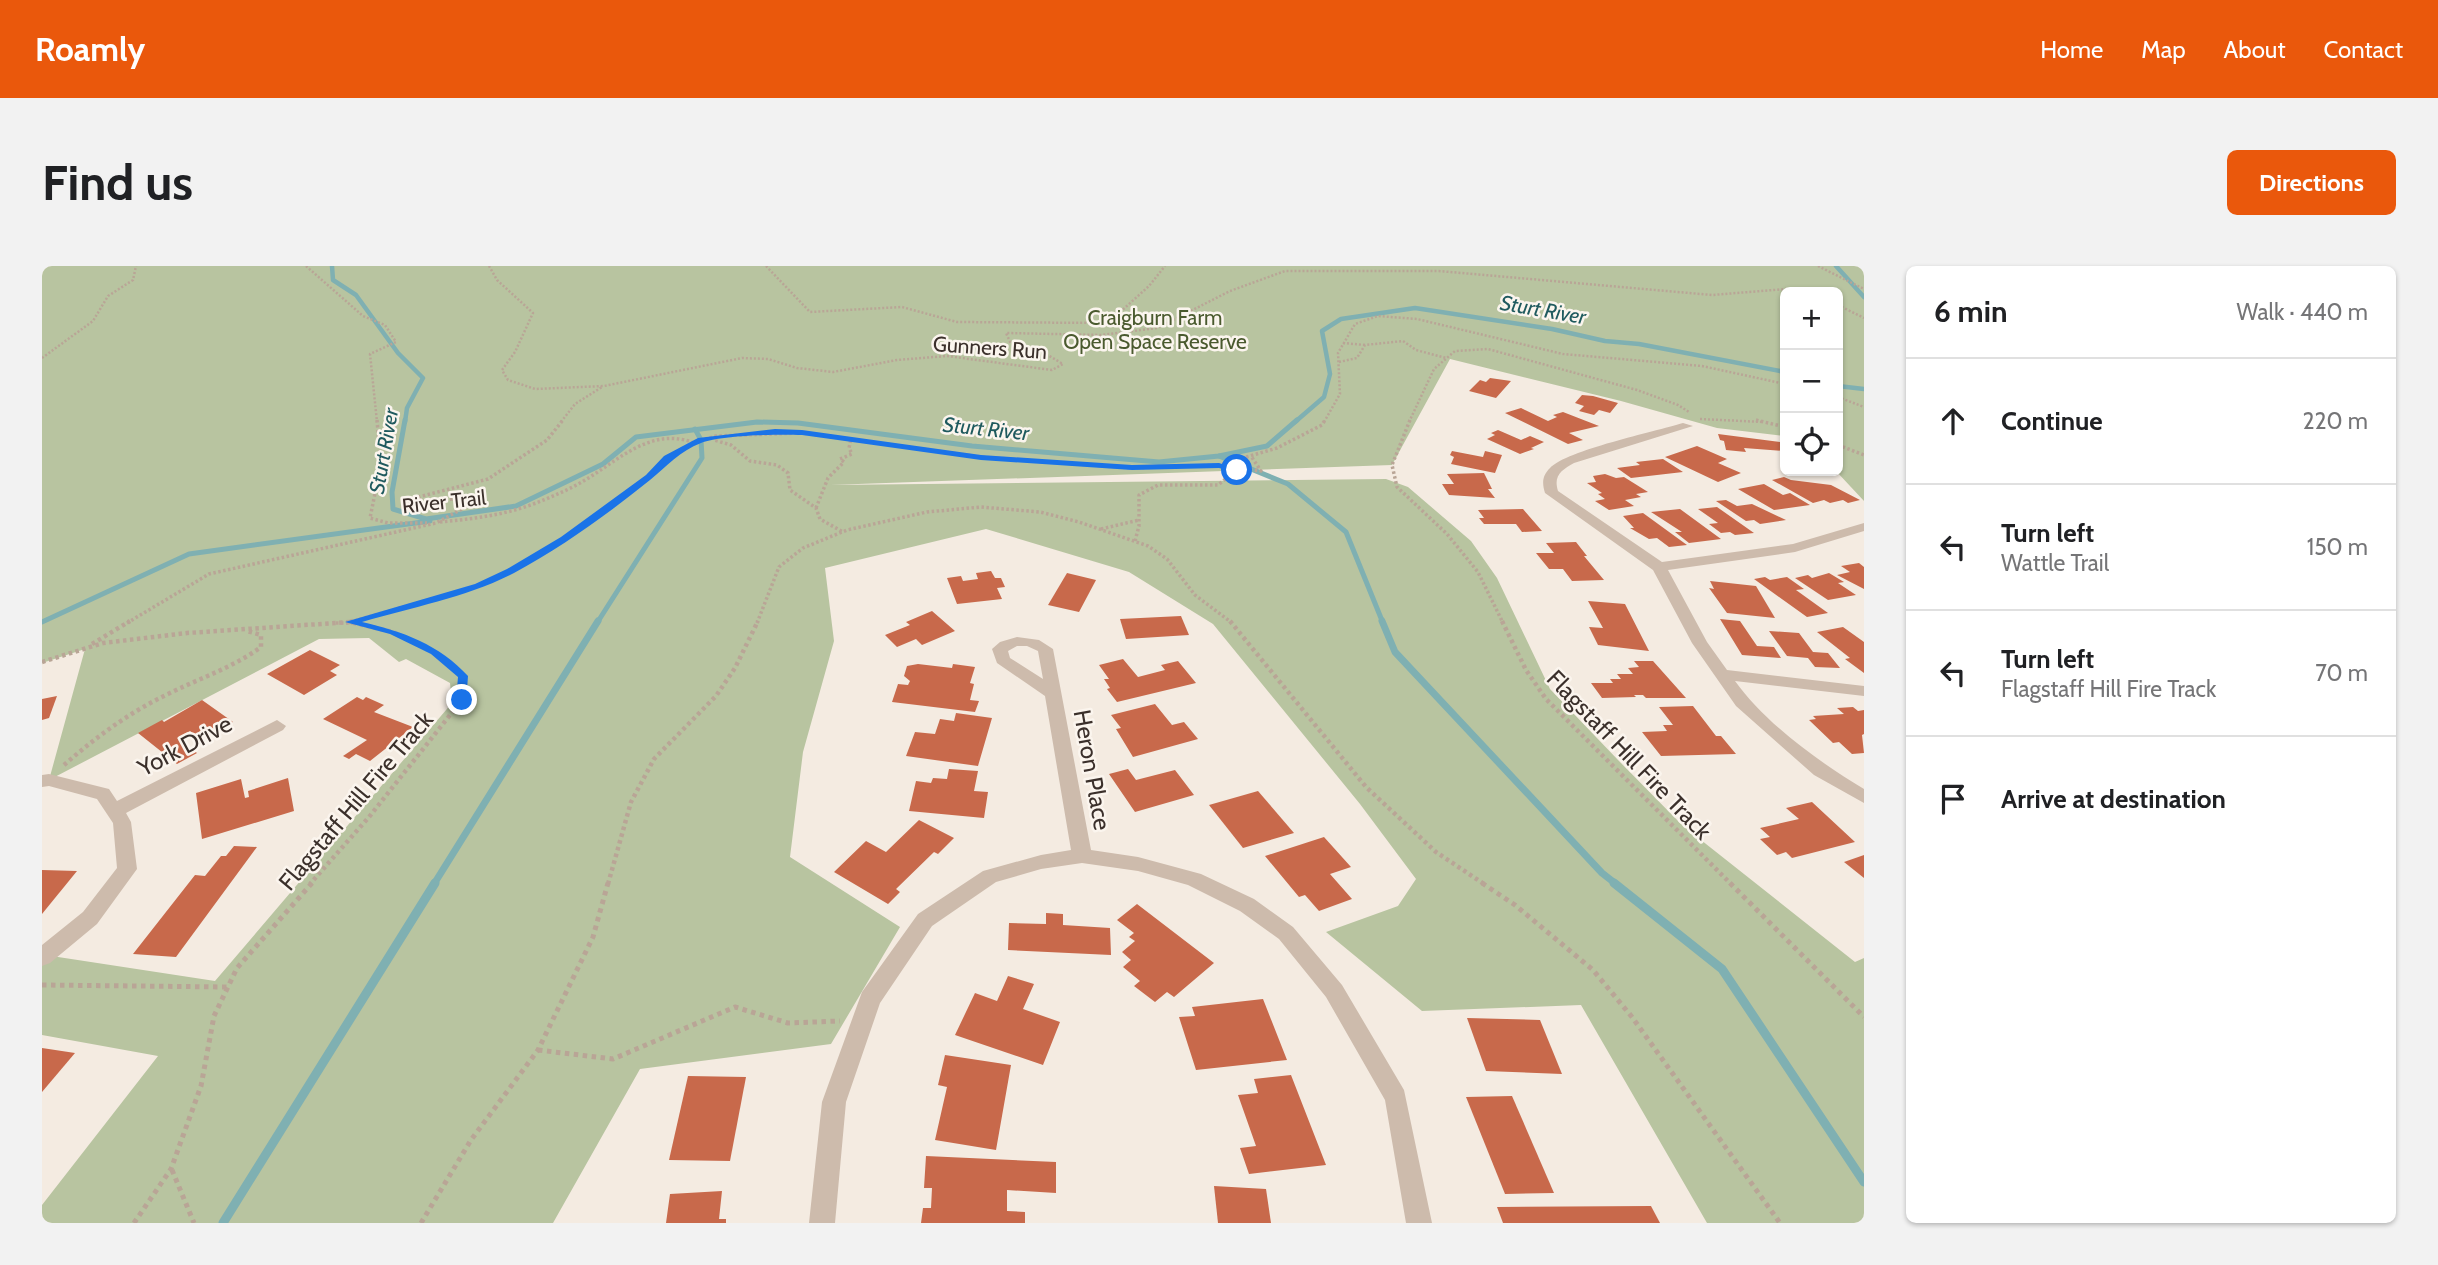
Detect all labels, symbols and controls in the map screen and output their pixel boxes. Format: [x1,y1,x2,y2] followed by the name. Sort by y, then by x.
[35,29,145,69] text: Roamly
[2040,35,2103,64] text: Home
[2141,35,2186,64] text: Map
[2224,35,2286,64] text: About
[2324,35,2403,64] text: Contact
[2227,150,2396,215] button: Directions
[42,153,193,212] text: Find us
[1780,287,1843,476] map controls
[1780,287,1843,350] button: +
[1498,290,1589,330] water label: Sturt River
[1934,293,2007,330] text: 6 min
[2237,298,2368,326] text: Walk · 440 m
[1063,305,1247,354] park label: Craigburn Farm Open Space Reserve
[932,331,1048,364] street label: Gunners Run
[1780,350,1843,413] button: −
[1934,402,1972,440] icon: ahead
[364,405,404,496] water label: Sturt River
[2001,405,2103,437] text: Continue
[2302,407,2368,435] text: 220 m
[942,412,1032,446] water label: Sturt River
[1780,413,1843,476] button: locate
[1221,454,1252,485] route start
[401,485,487,518] street label: River Trail
[2001,517,2094,549] text: Turn left
[1934,528,1972,566] icon: left
[2307,533,2368,561] text: 150 m
[2001,549,2109,577] text: Wattle Trail
[2001,643,2094,675] text: Turn left
[1934,654,1972,692] icon: left
[2315,659,2368,687] text: 70 m
[1541,664,1718,846] street label: Flagstaff Hill Fire Track
[2001,675,2216,703] text: Flagstaff Hill Fire Track
[446,684,477,715] route end
[272,705,439,896] street label: Flagstaff Hill Fire Track
[1068,707,1117,833] street label: Heron Place
[132,709,237,783] street label: York Drive
[1934,780,1972,818] icon: arrive
[2001,783,2226,815] text: Arrive at destination

